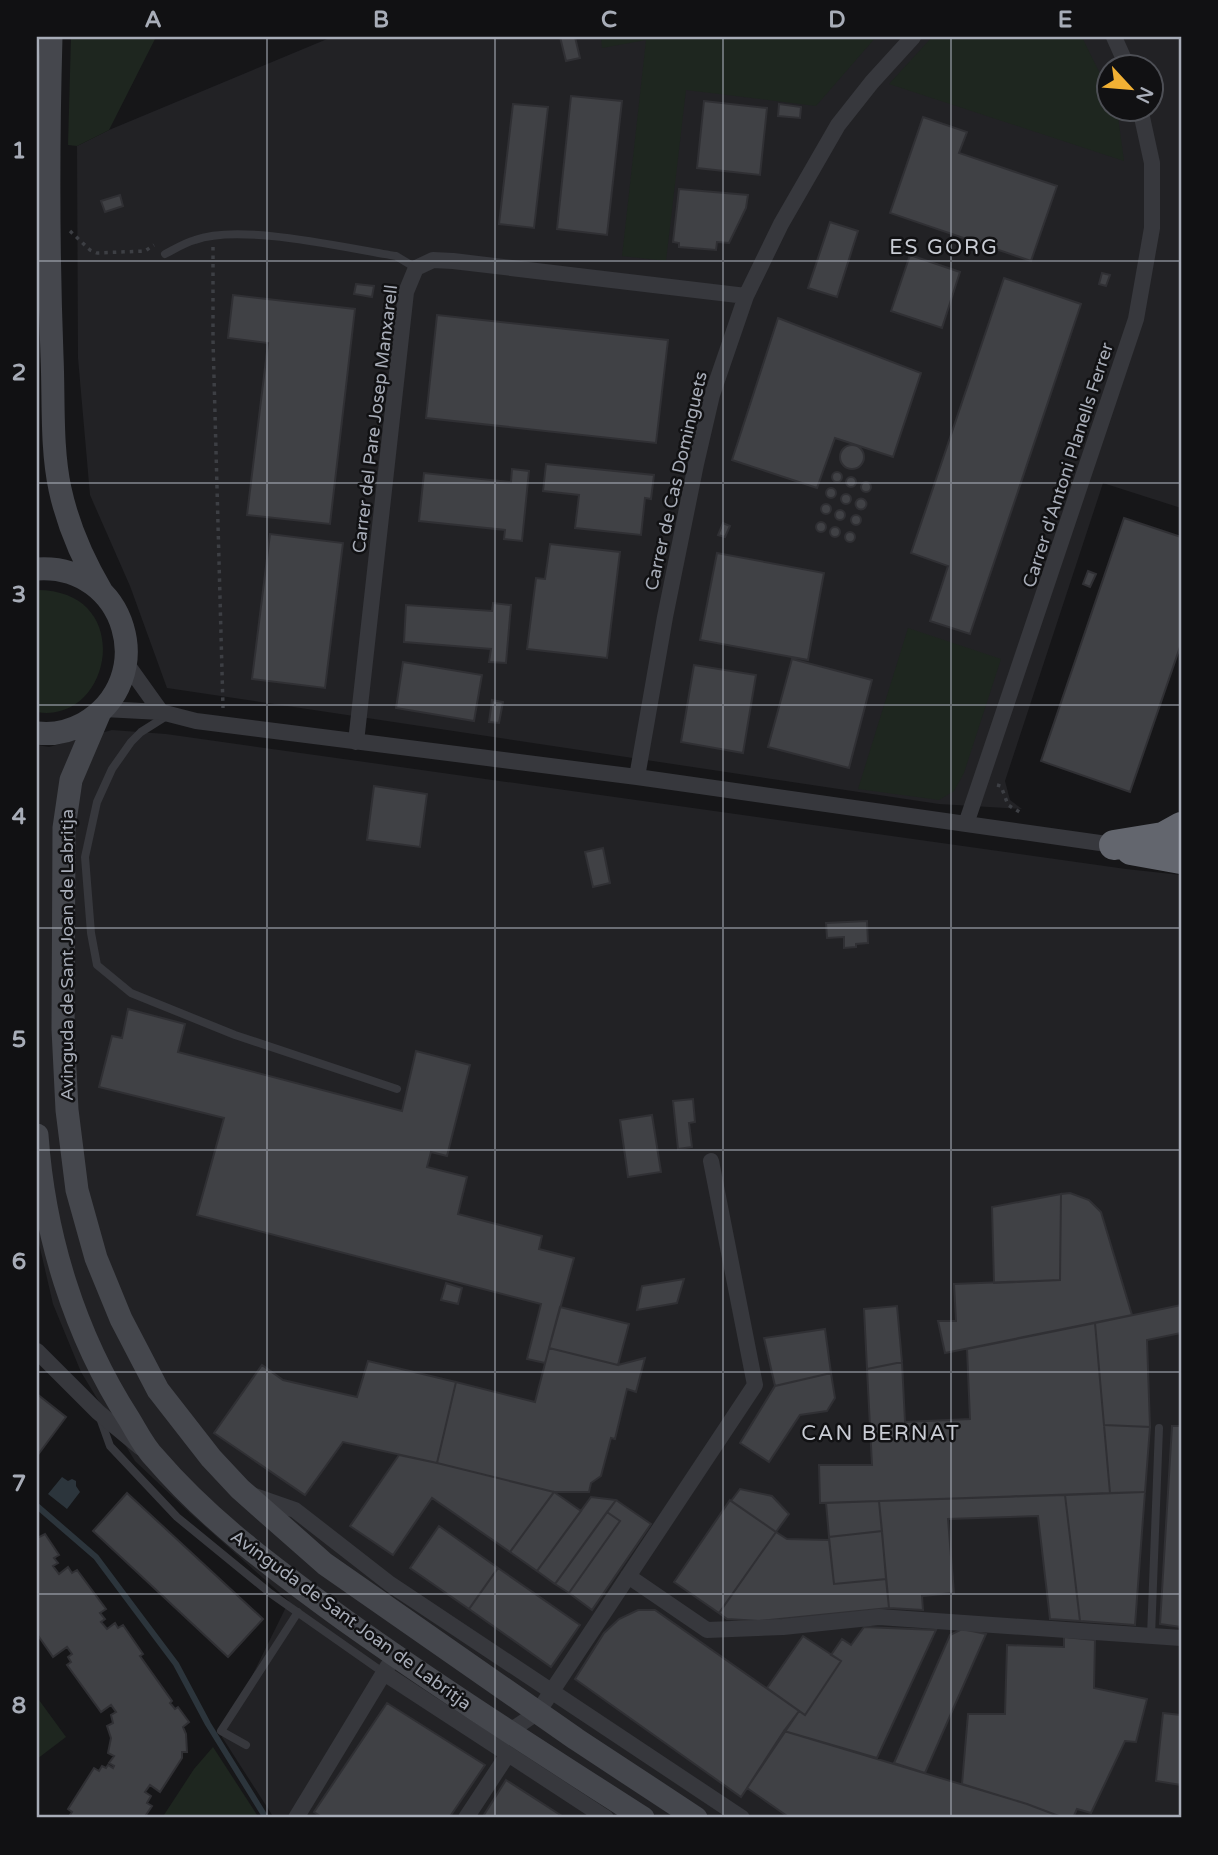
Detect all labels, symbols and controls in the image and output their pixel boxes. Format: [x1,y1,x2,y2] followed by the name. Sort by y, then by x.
[144,6,162,34] text: A
[373,6,389,34] text: B
[601,6,617,34] text: C
[828,6,846,34] text: D
[1058,6,1072,34] text: E
[1096,52,1166,122] north arrow
[1131,83,1158,107] text: N
[12,137,26,165] text: 1
[889,235,999,260] district label: ES GORG
[348,284,402,554] street label: Carrer del Pare Josep Manxarell
[1018,340,1118,590] street label: Carrer d'Antoni Planells Ferrer
[12,359,26,387] text: 2
[640,369,712,593] street label: Carrer de Cas Dominguets
[12,581,26,609] text: 3
[12,803,27,831] text: 4
[56,809,78,1101] street label: Avinguda de Sant Joan de Labritja
[12,1026,26,1054] text: 5
[12,1248,26,1276] text: 6
[801,1421,961,1446] district label: CAN BERNAT
[12,1470,26,1498] text: 7
[226,1525,476,1715] street label: Avinguda de Sant Joan de Labritja
[12,1692,26,1720] text: 8

